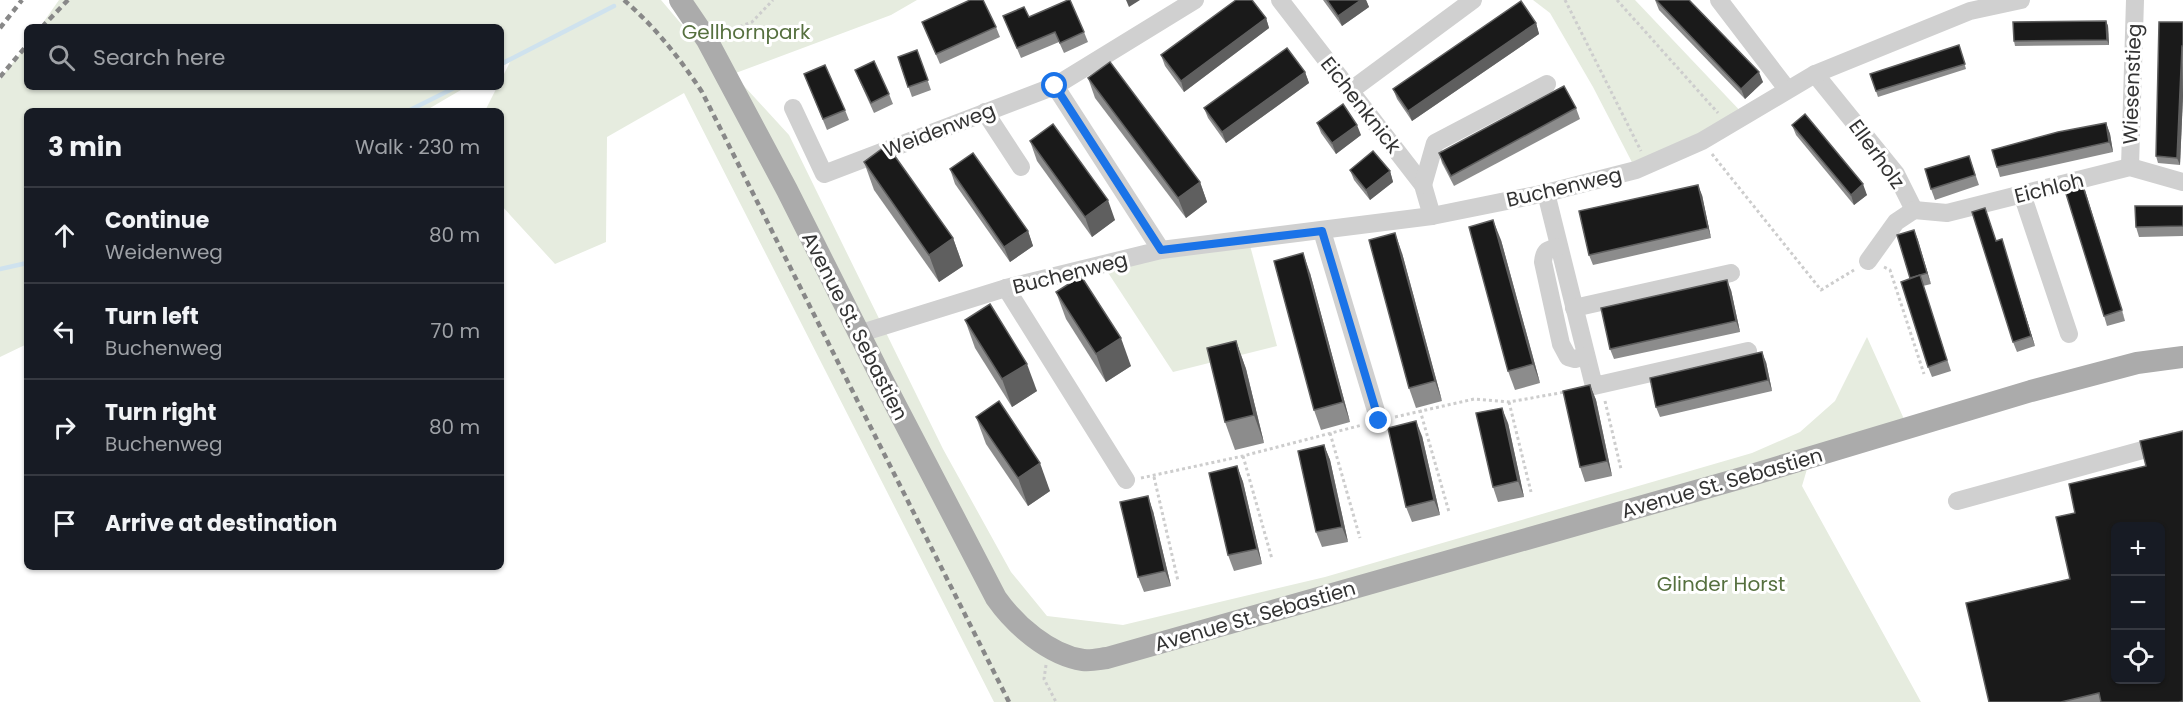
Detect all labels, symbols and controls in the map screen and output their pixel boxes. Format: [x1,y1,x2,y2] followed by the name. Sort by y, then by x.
[682,18,811,46] park label: Gellhornpark
[2116,23,2148,145] street label: Wiesenstieg
[24,24,504,90] search box
[45,41,78,74] icon: search
[93,42,226,73] text: Search here
[1314,51,1408,160] street label: Eichenknick
[1041,72,1067,98] route start
[879,96,999,164] street label: Weidenweg
[1842,114,1912,194] street label: Ellerholz
[48,129,122,165] text: 3 min
[355,133,480,161] text: Walk · 230 m
[1504,160,1624,214] street label: Buchenweg
[2011,166,2087,210] street label: Eichloh
[105,205,209,236] text: Continue
[48,219,81,252] icon: ahead
[429,221,480,249] text: 80 m
[795,227,915,425] street label: Avenue St. Sebastien
[105,238,223,266] text: Weidenweg
[1010,245,1130,301] street label: Buchenweg
[105,301,199,332] text: Turn left
[48,315,81,348] icon: left
[431,317,480,345] text: 70 m
[105,334,223,362] text: Buchenweg
[105,397,216,428] text: Turn right
[1365,407,1391,433] route end
[48,411,81,444] icon: right
[429,413,480,441] text: 80 m
[105,430,223,458] text: Buchenweg
[1618,441,1826,525] street label: Avenue St. Sebastien
[48,507,81,540] icon: arrive
[105,508,337,539] text: Arrive at destination
[2111,522,2165,684] map controls
[2111,522,2165,576] button: +
[1657,570,1785,598] park label: Glinder Horst
[1151,574,1359,658] street label: Avenue St. Sebastien
[2111,576,2165,630] button: −
[2111,630,2165,684] button: locate

